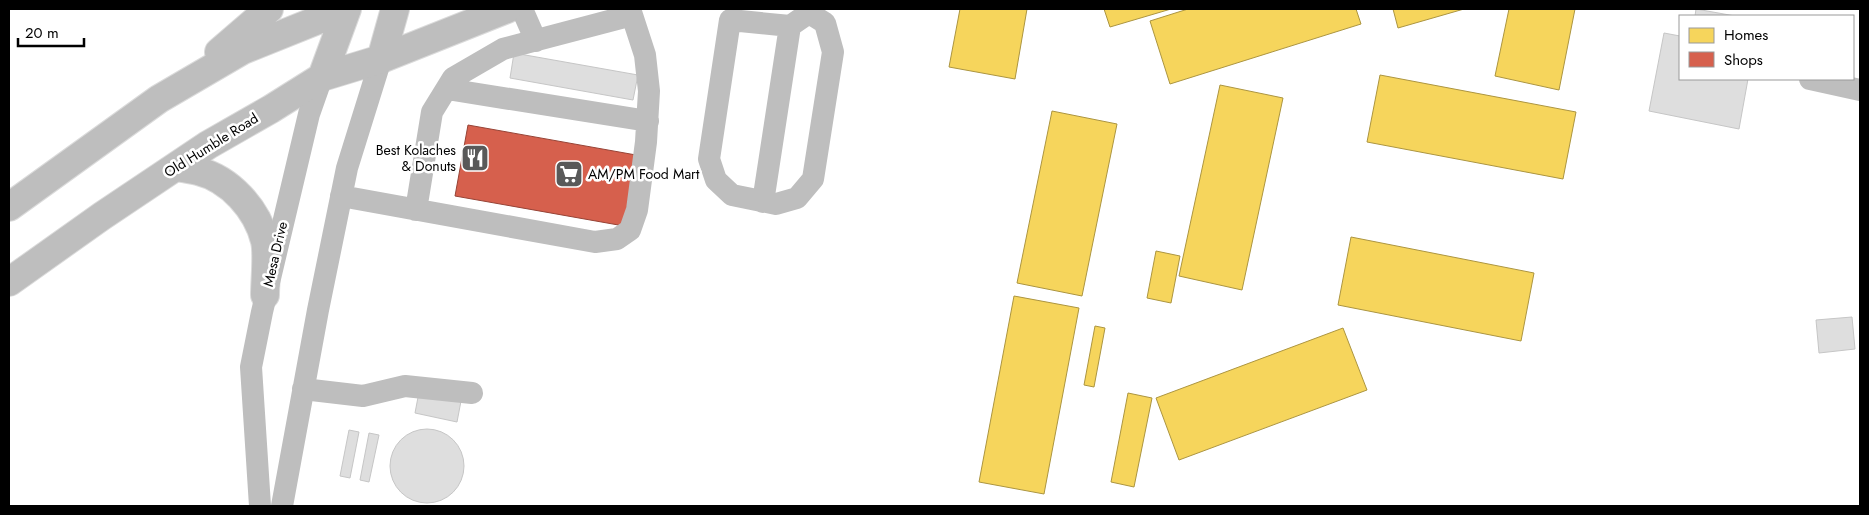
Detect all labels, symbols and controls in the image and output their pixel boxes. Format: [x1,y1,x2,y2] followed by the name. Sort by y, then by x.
[18,15,84,47] scale bar
[1679,15,1854,80] legend
[25,22,59,44] text: 20 m
[1724,24,1768,46] text: Homes
[1724,49,1763,71] text: Shops
[160,108,262,182] street label: Old Humble Road
[376,140,456,176] place label: Best Kolaches & Donuts
[460,143,490,173] restaurant icon: Best Kolaches & Donuts
[554,159,584,189] supermarket icon: AM/PM Food Mart
[588,164,700,184] place label: AM/PM Food Mart
[258,219,292,289] street label: Mesa Drive

